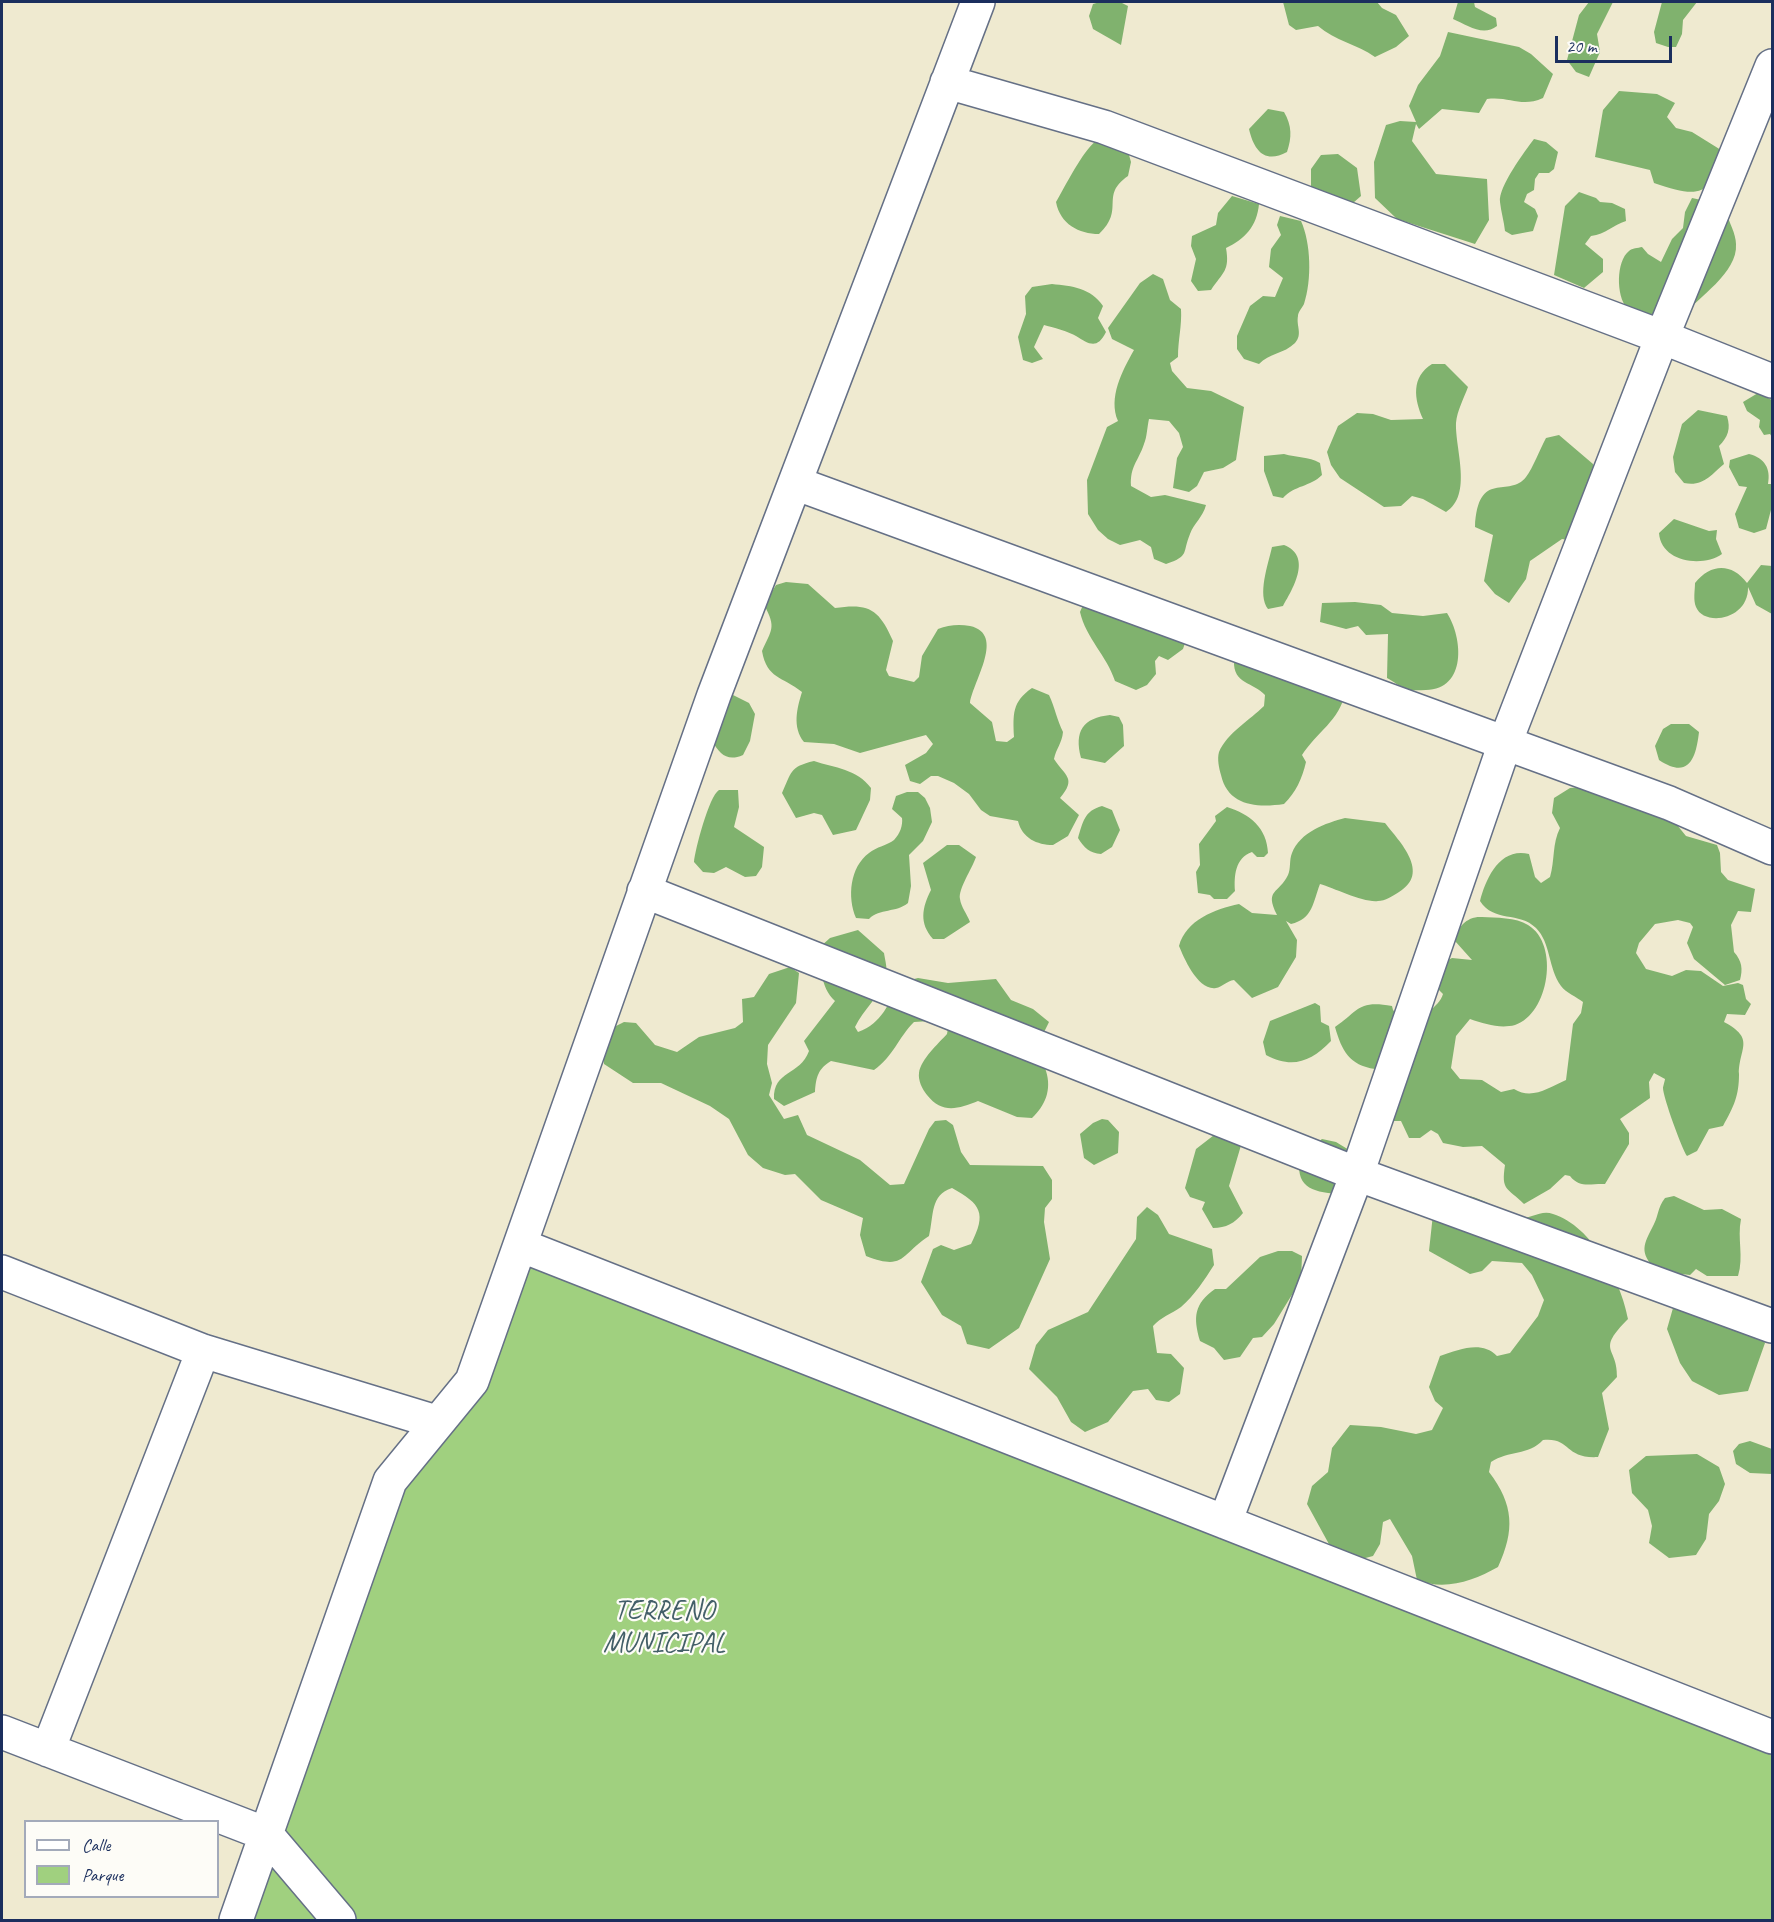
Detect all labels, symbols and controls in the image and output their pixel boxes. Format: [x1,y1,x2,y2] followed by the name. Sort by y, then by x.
[1558,24,1675,62] scale bar
[1566,35,1597,57] text: 20 m
[603,1595,725,1661] park label: TERRENO MUNICIPAL
[24,1820,219,1898] legend
[82,1834,110,1856] text: Calle
[82,1864,123,1886] text: Parque

